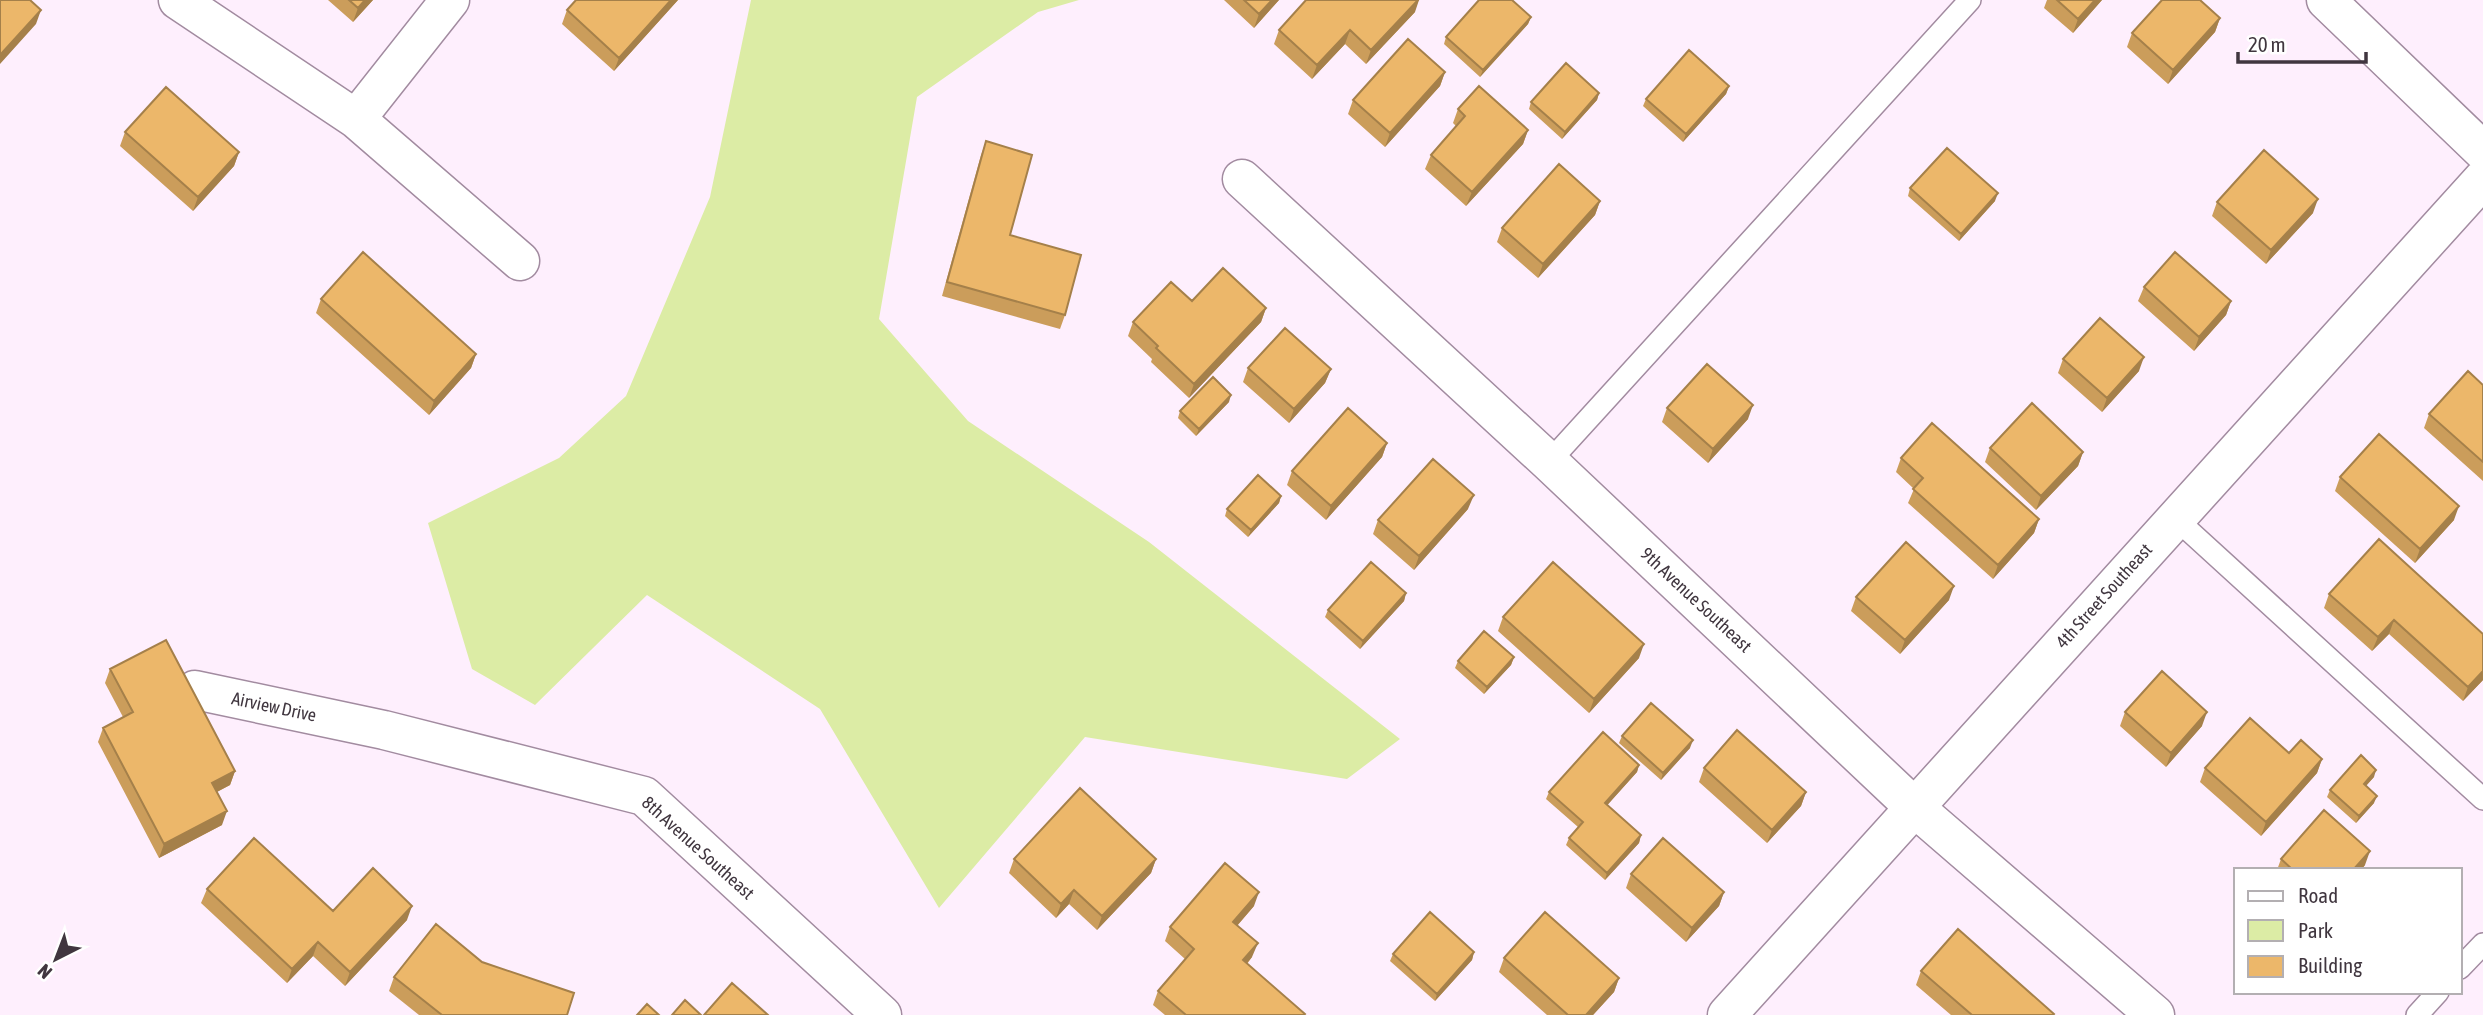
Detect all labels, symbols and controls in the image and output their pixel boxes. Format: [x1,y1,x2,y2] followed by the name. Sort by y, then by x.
[2238,21,2366,65] scale bar
[2248,32,2286,56] text: 20 m
[2051,539,2156,652] street label: 4th Street Southeast
[1637,543,1756,656] street label: 9th Avenue Southeast
[230,687,318,726] street label: Airview Drive
[638,792,759,904] street label: 8th Avenue Southeast
[2234,868,2462,994] legend
[2298,883,2338,907] text: Road
[2298,918,2333,942] text: Park
[21,924,91,994] north arrow
[2298,953,2362,977] text: Building
[33,960,56,984] text: N

